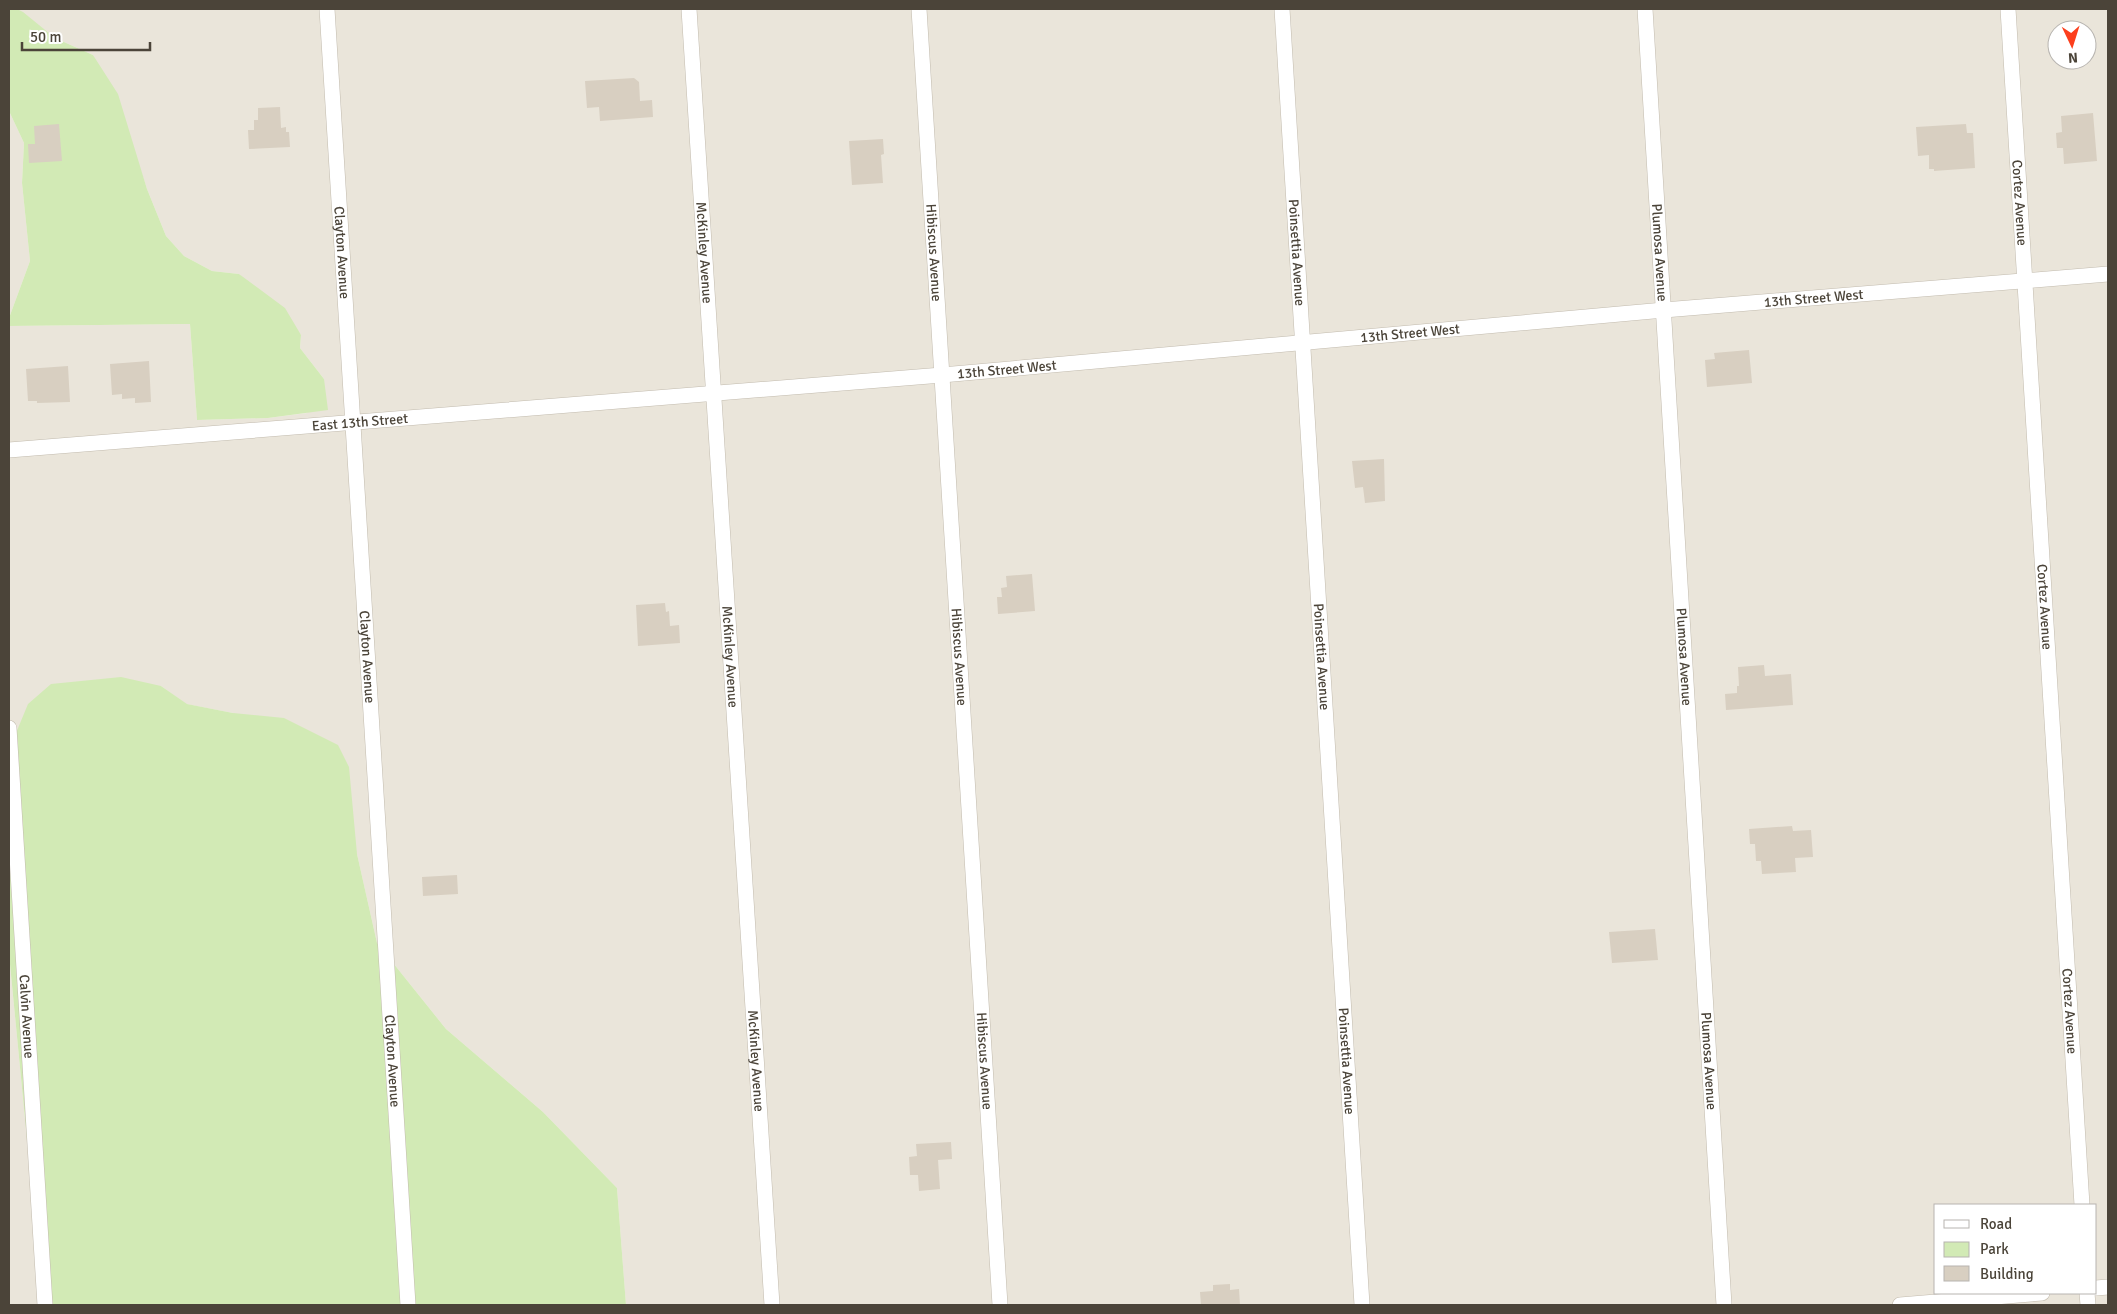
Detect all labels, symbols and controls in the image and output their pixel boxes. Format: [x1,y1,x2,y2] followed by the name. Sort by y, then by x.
[22,20,150,52] scale bar
[2047,20,2097,70] north arrow
[30,28,61,46] text: 50 m
[2067,49,2078,66] text: N
[2009,159,2031,246] street label: Cortez Avenue
[1285,199,1309,307] street label: Poinsettia Avenue
[693,201,716,304] street label: McKinley Avenue
[923,203,946,302] street label: Hibiscus Avenue
[1648,203,1671,302] street label: Plumosa Avenue
[331,206,354,299] street label: Clayton Avenue
[1763,285,1864,310] street label: 13th Street West
[1360,320,1461,346] street label: 13th Street West
[956,356,1057,382] street label: 13th Street West
[311,409,409,434] street label: East 13th Street
[2034,563,2056,650] street label: Cortez Avenue
[1310,603,1334,711] street label: Poinsettia Avenue
[719,605,742,708] street label: McKinley Avenue
[948,607,971,706] street label: Hibiscus Avenue
[1673,607,1696,706] street label: Plumosa Avenue
[356,610,379,704] street label: Clayton Avenue
[2059,968,2081,1055] street label: Cortez Avenue
[16,974,38,1059] street label: Calvin Avenue
[1335,1007,1359,1115] street label: Poinsettia Avenue
[745,1009,768,1112] street label: McKinley Avenue
[973,1012,996,1110] street label: Hibiscus Avenue
[1698,1012,1721,1111] street label: Plumosa Avenue
[381,1014,404,1108] street label: Clayton Avenue
[1934,1204,2097,1294] legend
[1980,1215,2012,1233] text: Road
[1980,1240,2009,1258] text: Park
[1980,1265,2034,1283] text: Building

